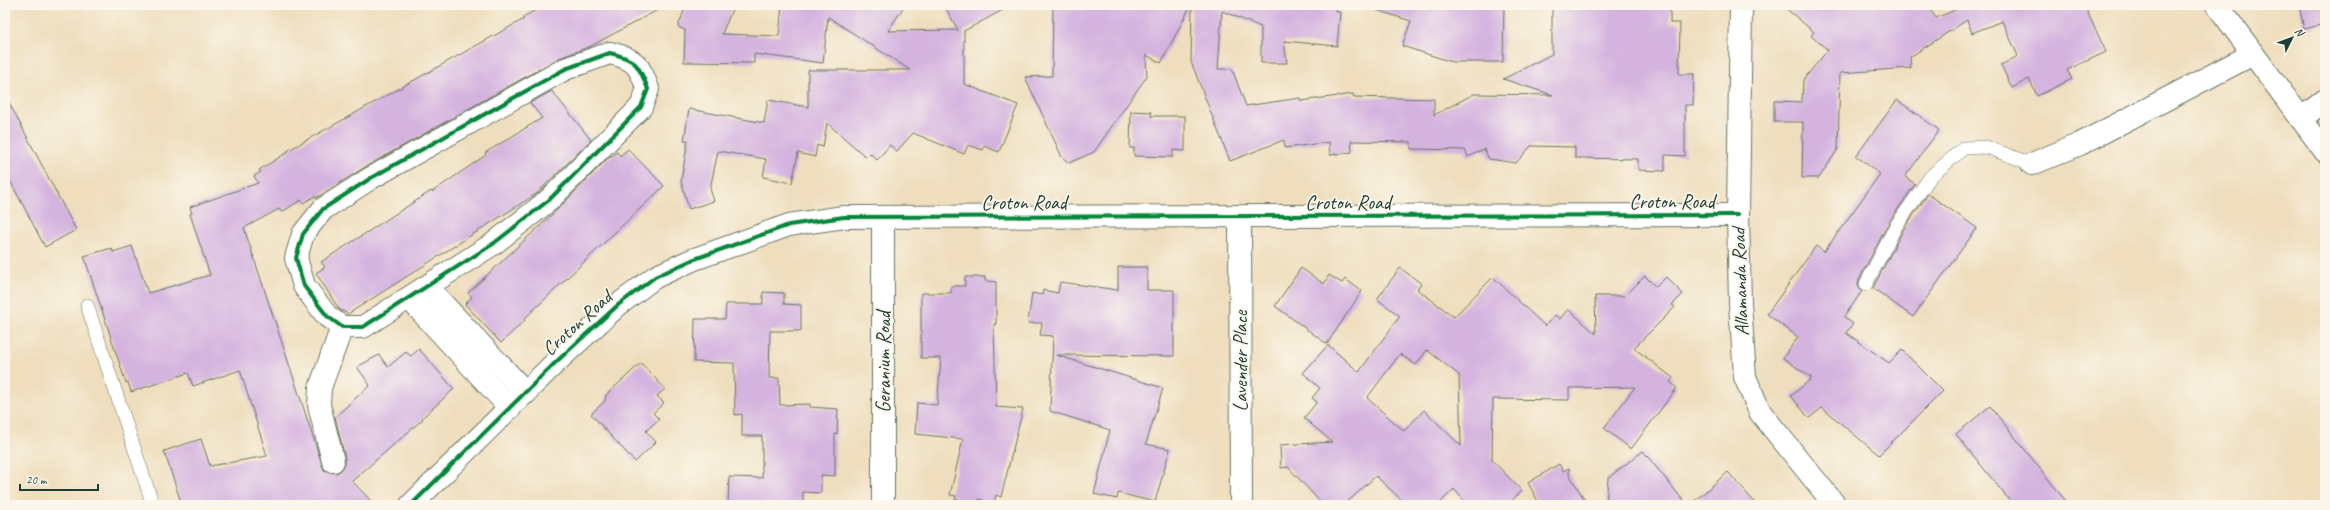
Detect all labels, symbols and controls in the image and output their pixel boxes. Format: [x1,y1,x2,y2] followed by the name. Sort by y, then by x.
[2272,18,2312,58] north arrow
[2292,24,2308,40] text: N
[1629,189,1718,214] street label: Croton Road
[981,190,1070,215] street label: Croton Road
[1305,190,1394,215] street label: Croton Road
[1726,224,1754,336] street label: Allamanda Road
[537,283,619,361] street label: Croton Road
[871,308,896,413] street label: Geranium Road
[1228,309,1253,411] street label: Lavender Place
[20,466,98,492] scale bar
[26,472,48,488] text: 20 m

